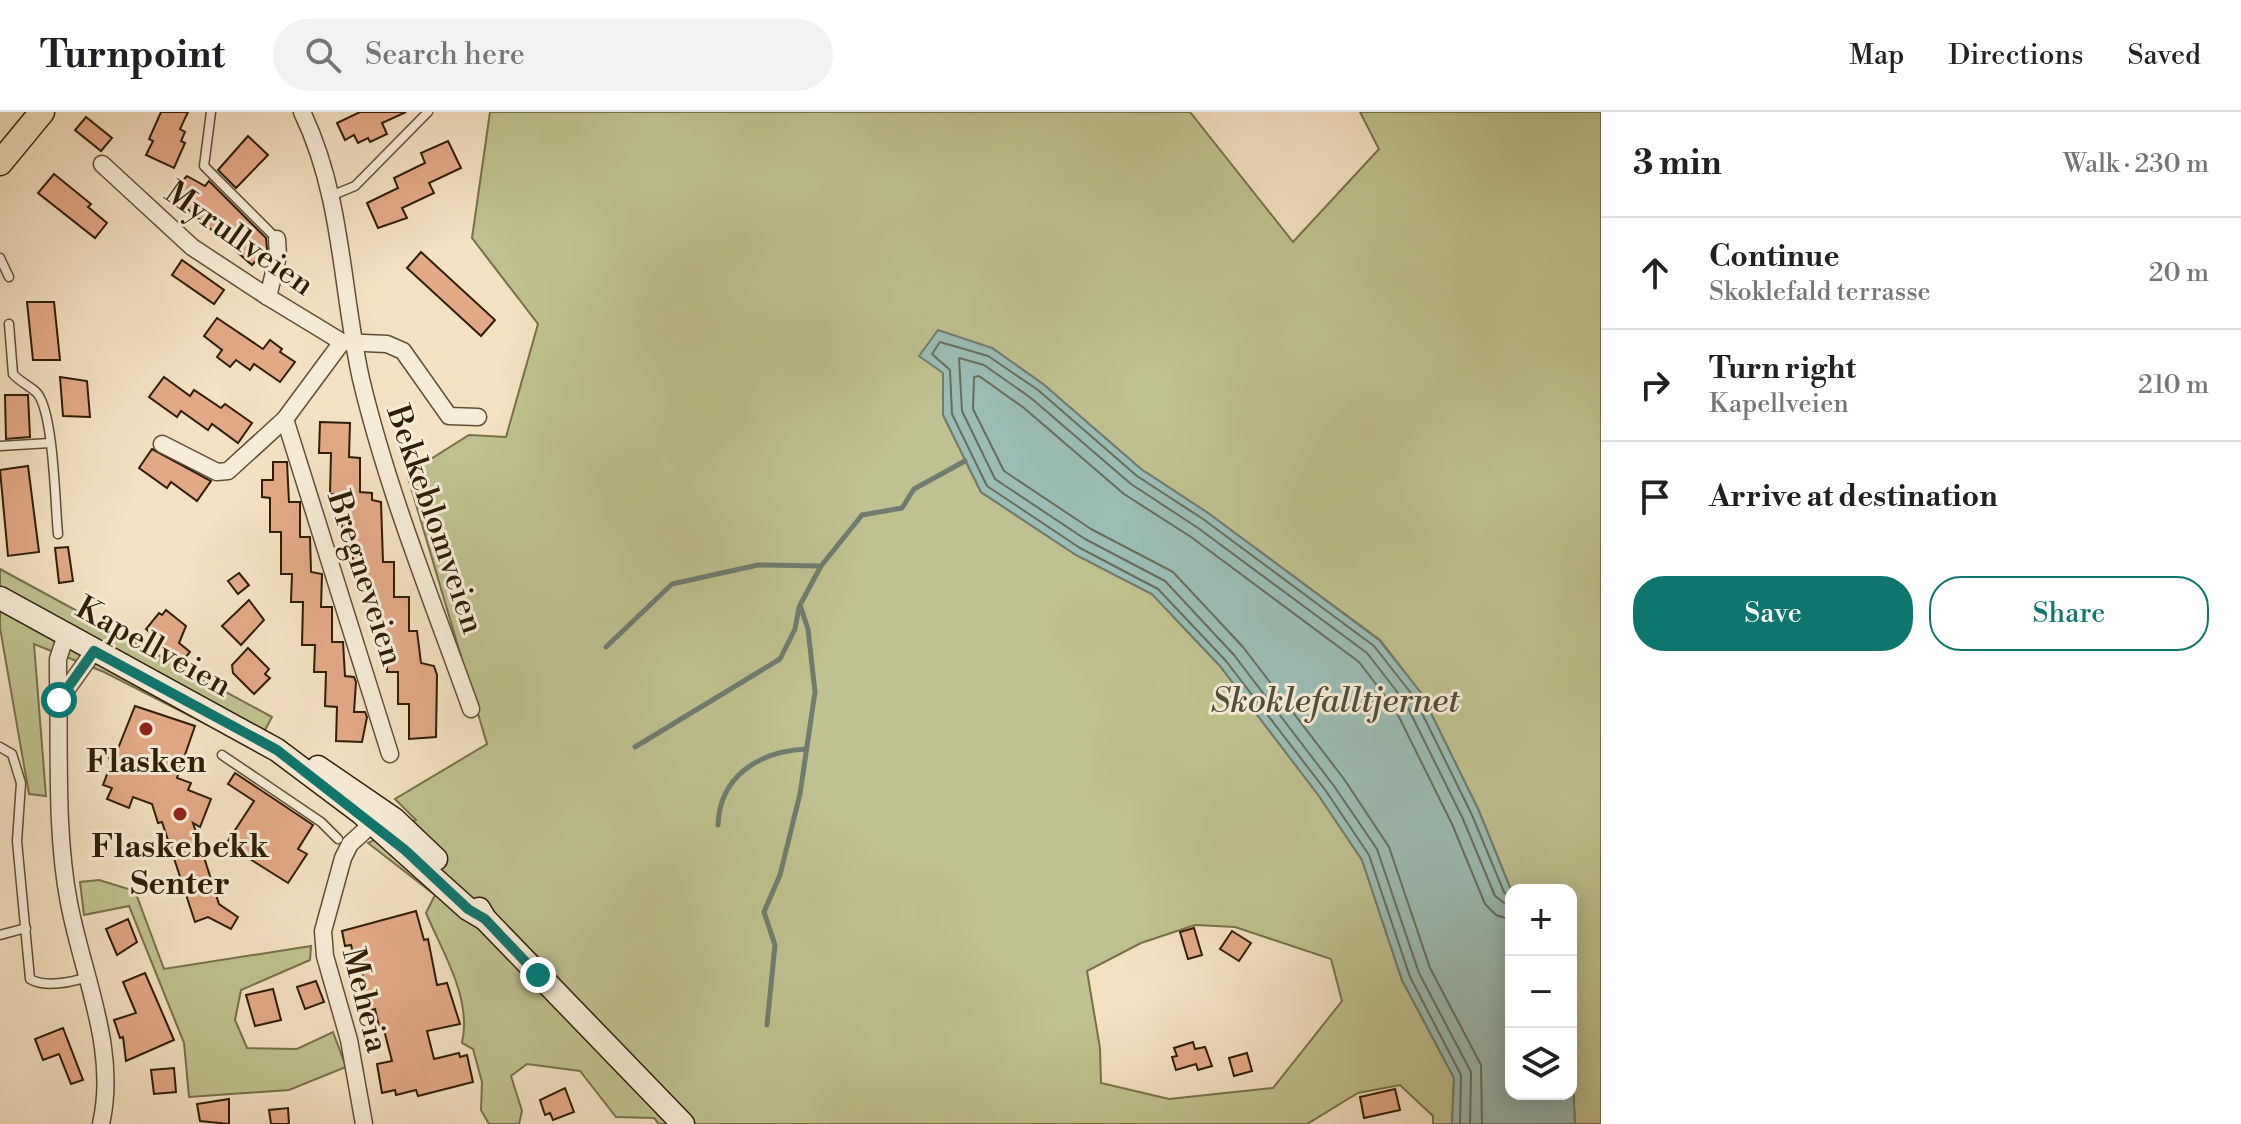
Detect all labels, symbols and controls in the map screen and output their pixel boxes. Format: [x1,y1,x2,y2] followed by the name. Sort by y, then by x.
[273,19,833,91] search box
[40,32,225,79] text: Turnpoint
[301,33,345,77] icon: search
[365,36,525,74] text: Search here
[1849,38,1904,73] text: Map
[1948,38,2083,73] text: Directions
[2127,38,2201,73] text: Saved
[1633,143,1722,185] text: 3 min
[2063,148,2209,180] text: Walk · 230 m
[157,173,322,305] street label: Myrullveien
[1709,238,1840,276] text: Continue
[1633,251,1677,295] icon: ahead
[2149,257,2209,289] text: 20 m
[1709,276,1931,308] text: Skoklefald terrasse
[1709,350,1856,388] text: Turn right
[1633,363,1677,407] icon: right
[2138,369,2209,401] text: 210 m
[1709,388,1849,420] text: Kapellveien
[377,399,493,639] street label: Bekkeblomveien
[1633,475,1677,519] icon: arrive
[1709,478,1998,516] text: Arrive at destination
[318,485,412,671] street label: Bregneveien
[1633,576,1913,651] button: Save
[1929,576,2209,651] button: Share
[69,588,238,706] street label: Kapellveien
[1211,681,1460,723] water label: Skoklefalltjernet
[41,682,77,718] route start
[137,720,155,738] marker: Flasken
[86,742,206,782] place label: Flasken
[171,805,189,823] marker: Flaskebekk Senter
[91,827,270,904] place label: Flaskebekk Senter
[1505,884,1577,1100] map controls
[1505,884,1577,956] button: +
[333,944,398,1057] street label: Meheia
[1505,956,1577,1028] button: −
[520,957,556,993] route end
[1505,1028,1577,1100] button: layers

